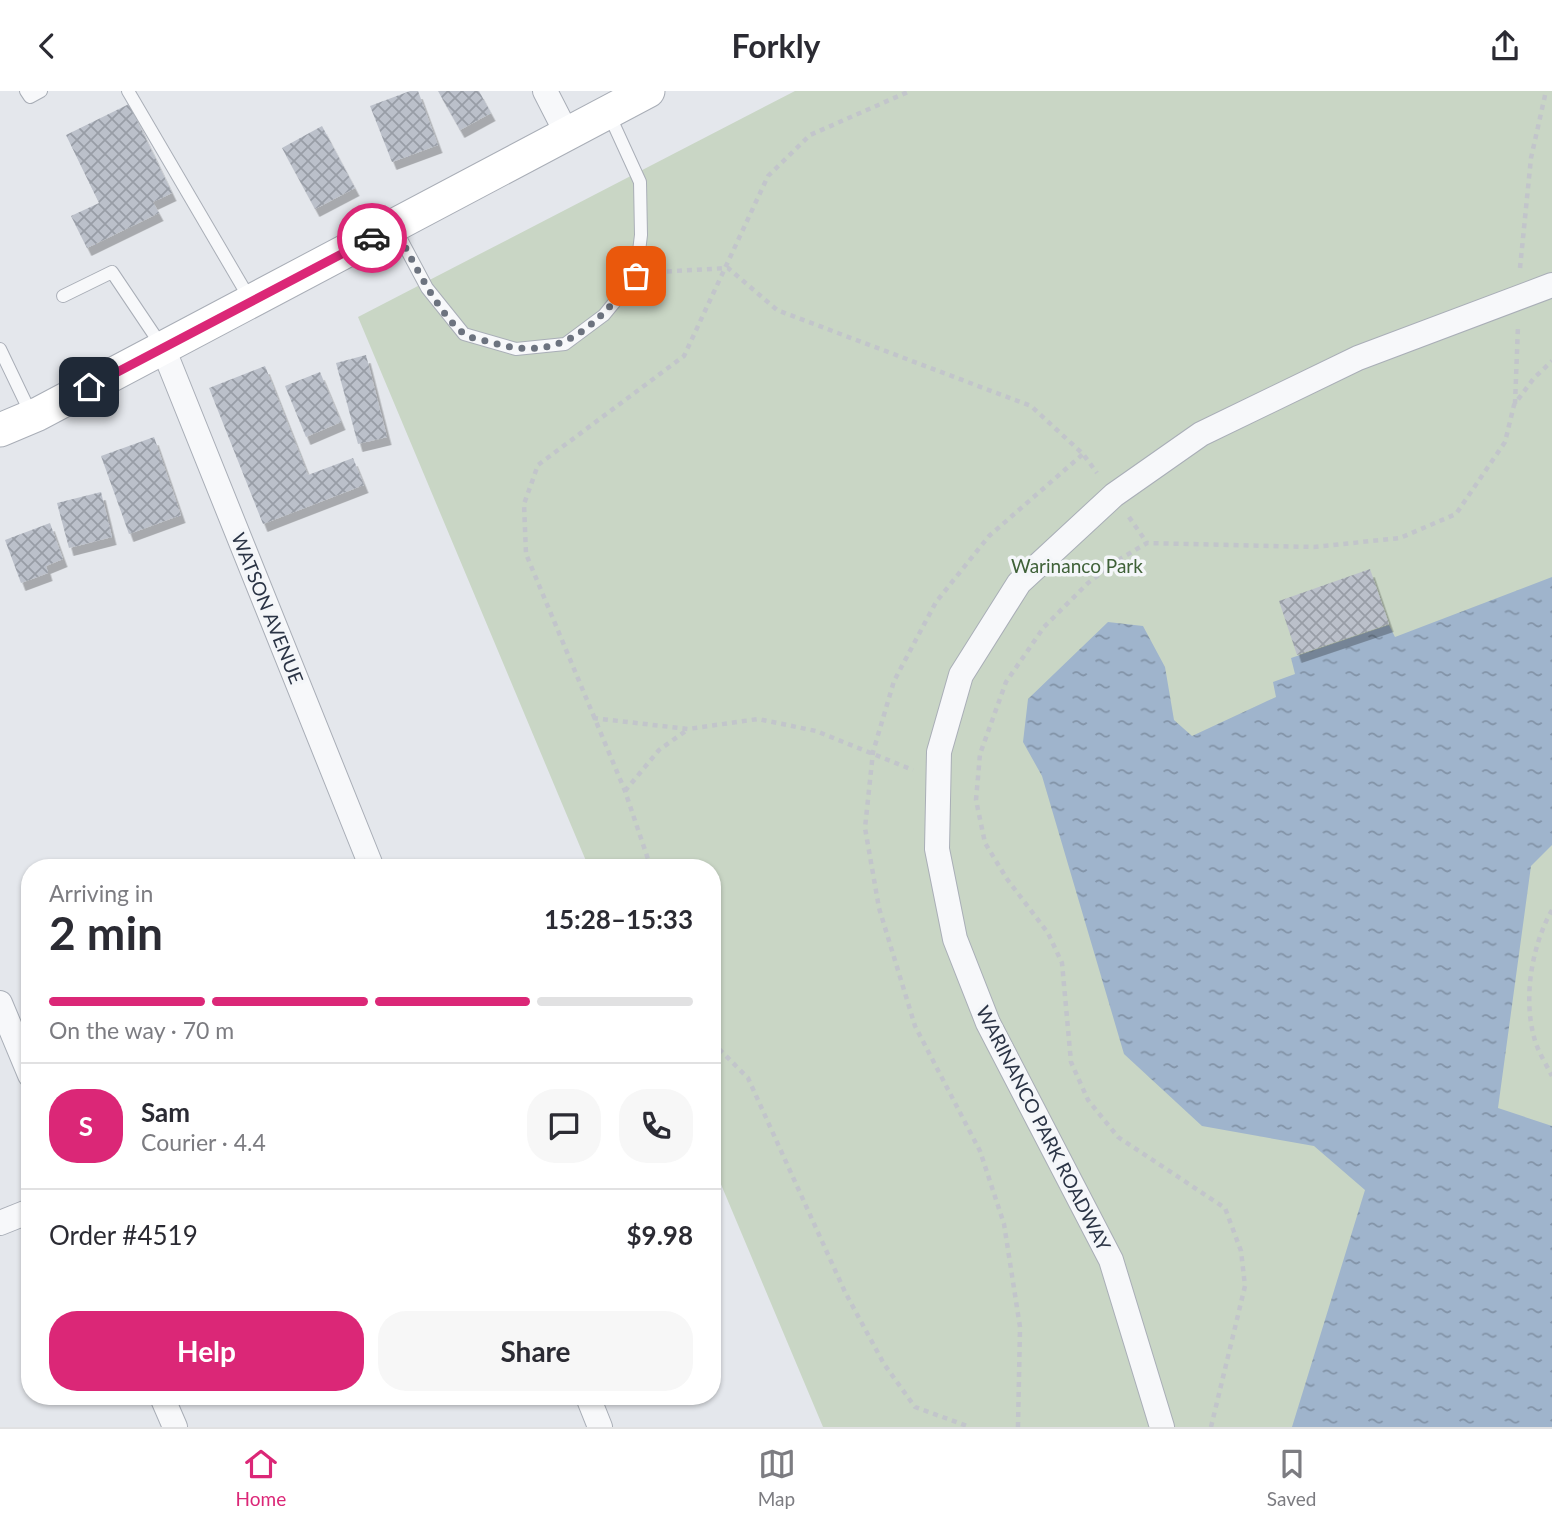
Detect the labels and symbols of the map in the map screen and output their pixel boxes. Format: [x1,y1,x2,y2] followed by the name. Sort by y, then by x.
[337,203,407,273] courier
[606,246,666,306] pin
[59,357,119,417] pin
[227,529,309,687] street label: WATSON AVENUE
[1011,554,1143,577] park label: Warinanco Park
[972,1002,1116,1255] street label: WARINANCO PARK ROADWAY

